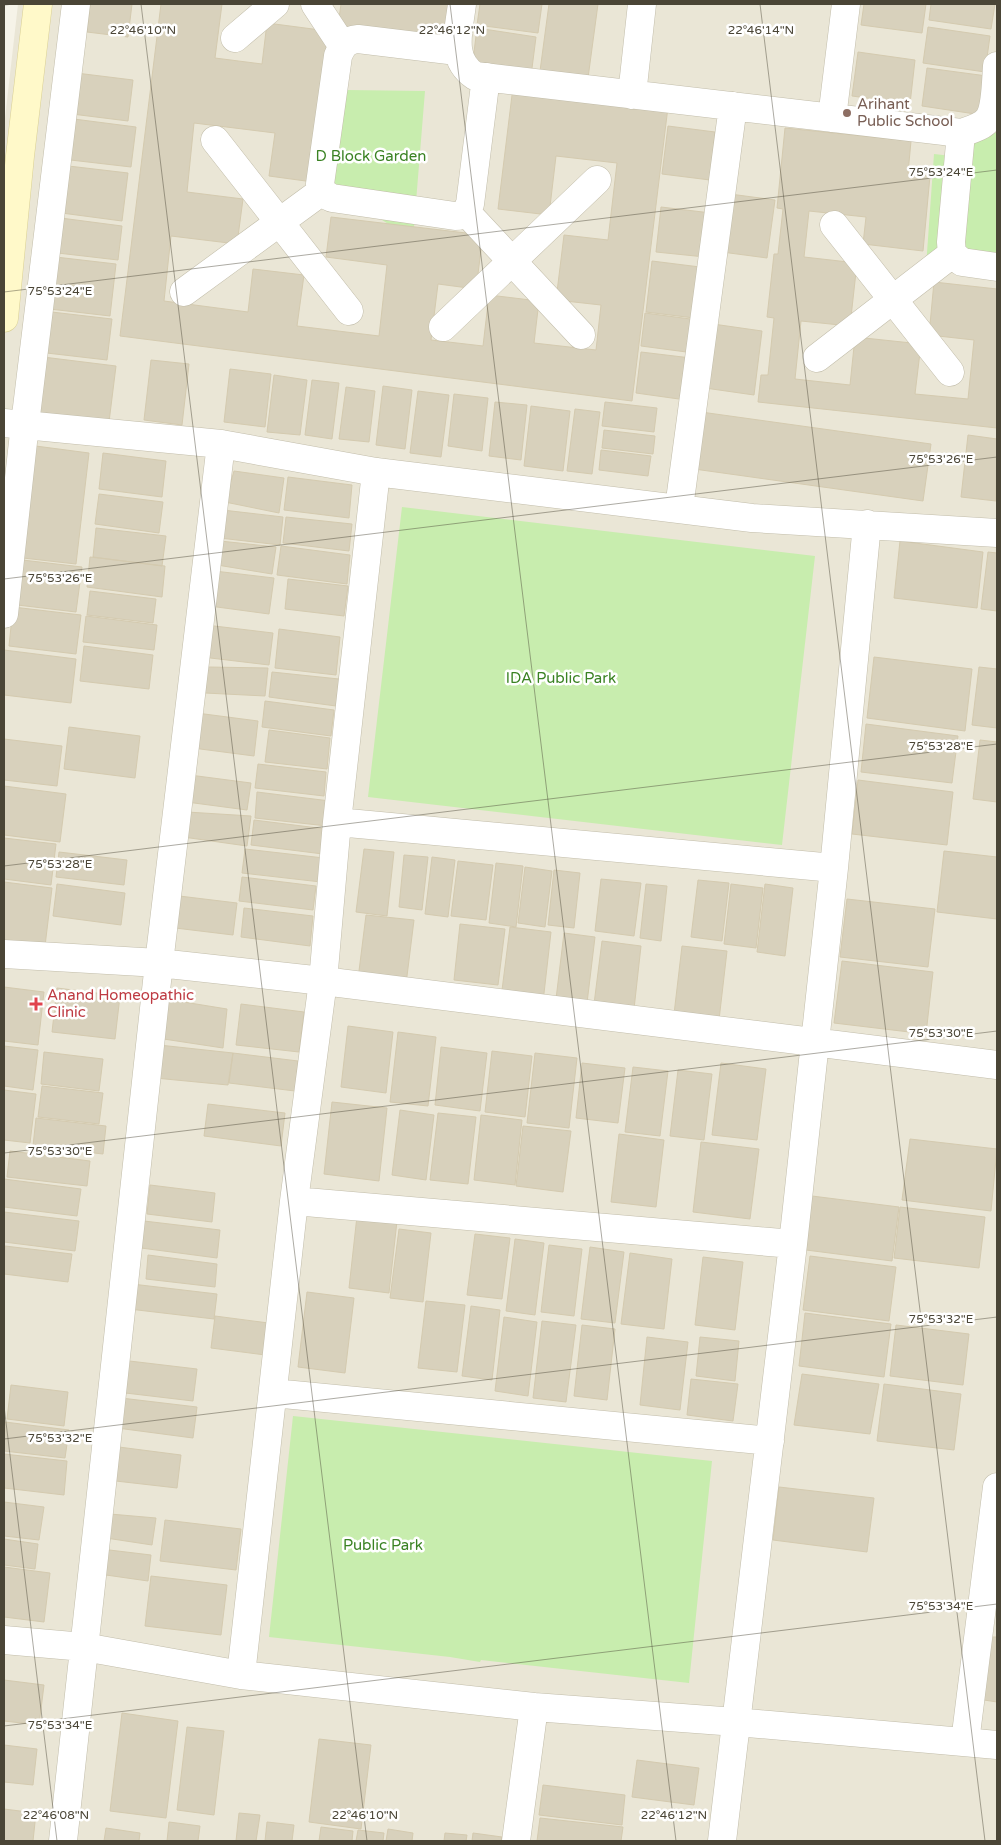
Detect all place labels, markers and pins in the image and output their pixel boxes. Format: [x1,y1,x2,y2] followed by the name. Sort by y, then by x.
[857,95,953,130] place label: Arihant Public School
[841,107,853,119] marker: Arihant Public School
[47,986,194,1021] place label: Anand Homeopathic Clinic
[29,997,43,1011] marker: Anand Homeopathic Clinic

